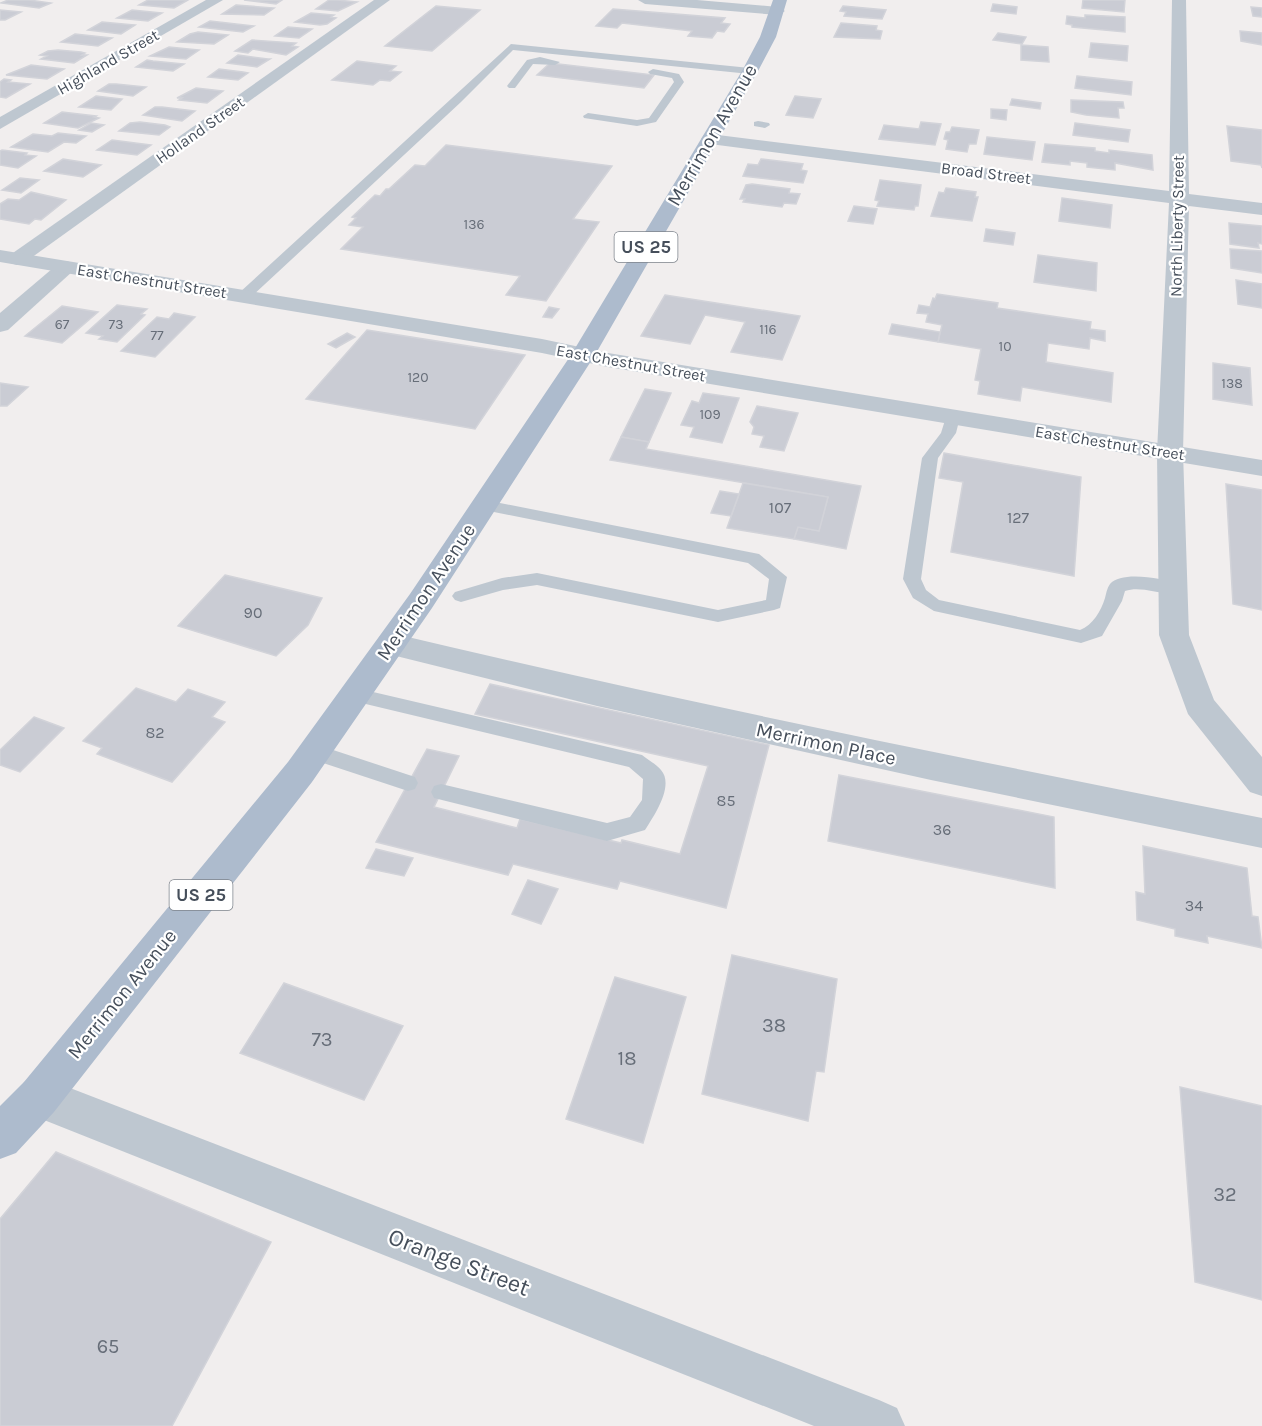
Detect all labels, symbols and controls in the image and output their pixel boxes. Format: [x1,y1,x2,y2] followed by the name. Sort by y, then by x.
[54,25,162,99] street label: Highland Street
[662,60,762,210] street label: Merrimon Avenue
[152,92,248,168] street label: Holland Street
[1166,155,1188,297] street label: North Liberty Street
[940,158,1032,188] street label: Broad Street
[464,216,484,233] house number: 136
[614,232,678,262] road number: US 25
[76,260,228,302] street label: East Chestnut Street
[55,316,70,333] house number: 67
[109,316,123,333] house number: 73
[759,321,777,338] house number: 116
[150,327,164,344] house number: 77
[999,338,1011,355] house number: 10
[555,341,707,385] street label: East Chestnut Street
[407,369,429,386] house number: 120
[1221,375,1243,392] house number: 138
[699,406,721,423] house number: 109
[1034,422,1186,464] street label: East Chestnut Street
[769,498,792,517] house number: 107
[1007,508,1030,527] house number: 127
[372,519,480,665] street label: Merrimon Avenue
[244,603,262,622] house number: 90
[754,718,898,770] street label: Merrimon Place
[145,723,165,742] house number: 82
[717,791,735,810] house number: 85
[933,820,951,839] house number: 36
[170,880,232,910] road number: US 25
[1185,896,1203,915] house number: 34
[63,925,181,1063] street label: Merrimon Avenue
[762,1014,786,1037] house number: 38
[311,1028,333,1051] house number: 73
[618,1047,636,1070] house number: 18
[1213,1183,1237,1206] house number: 32
[384,1222,534,1302] street label: Orange Street
[97,1335,119,1358] house number: 65

